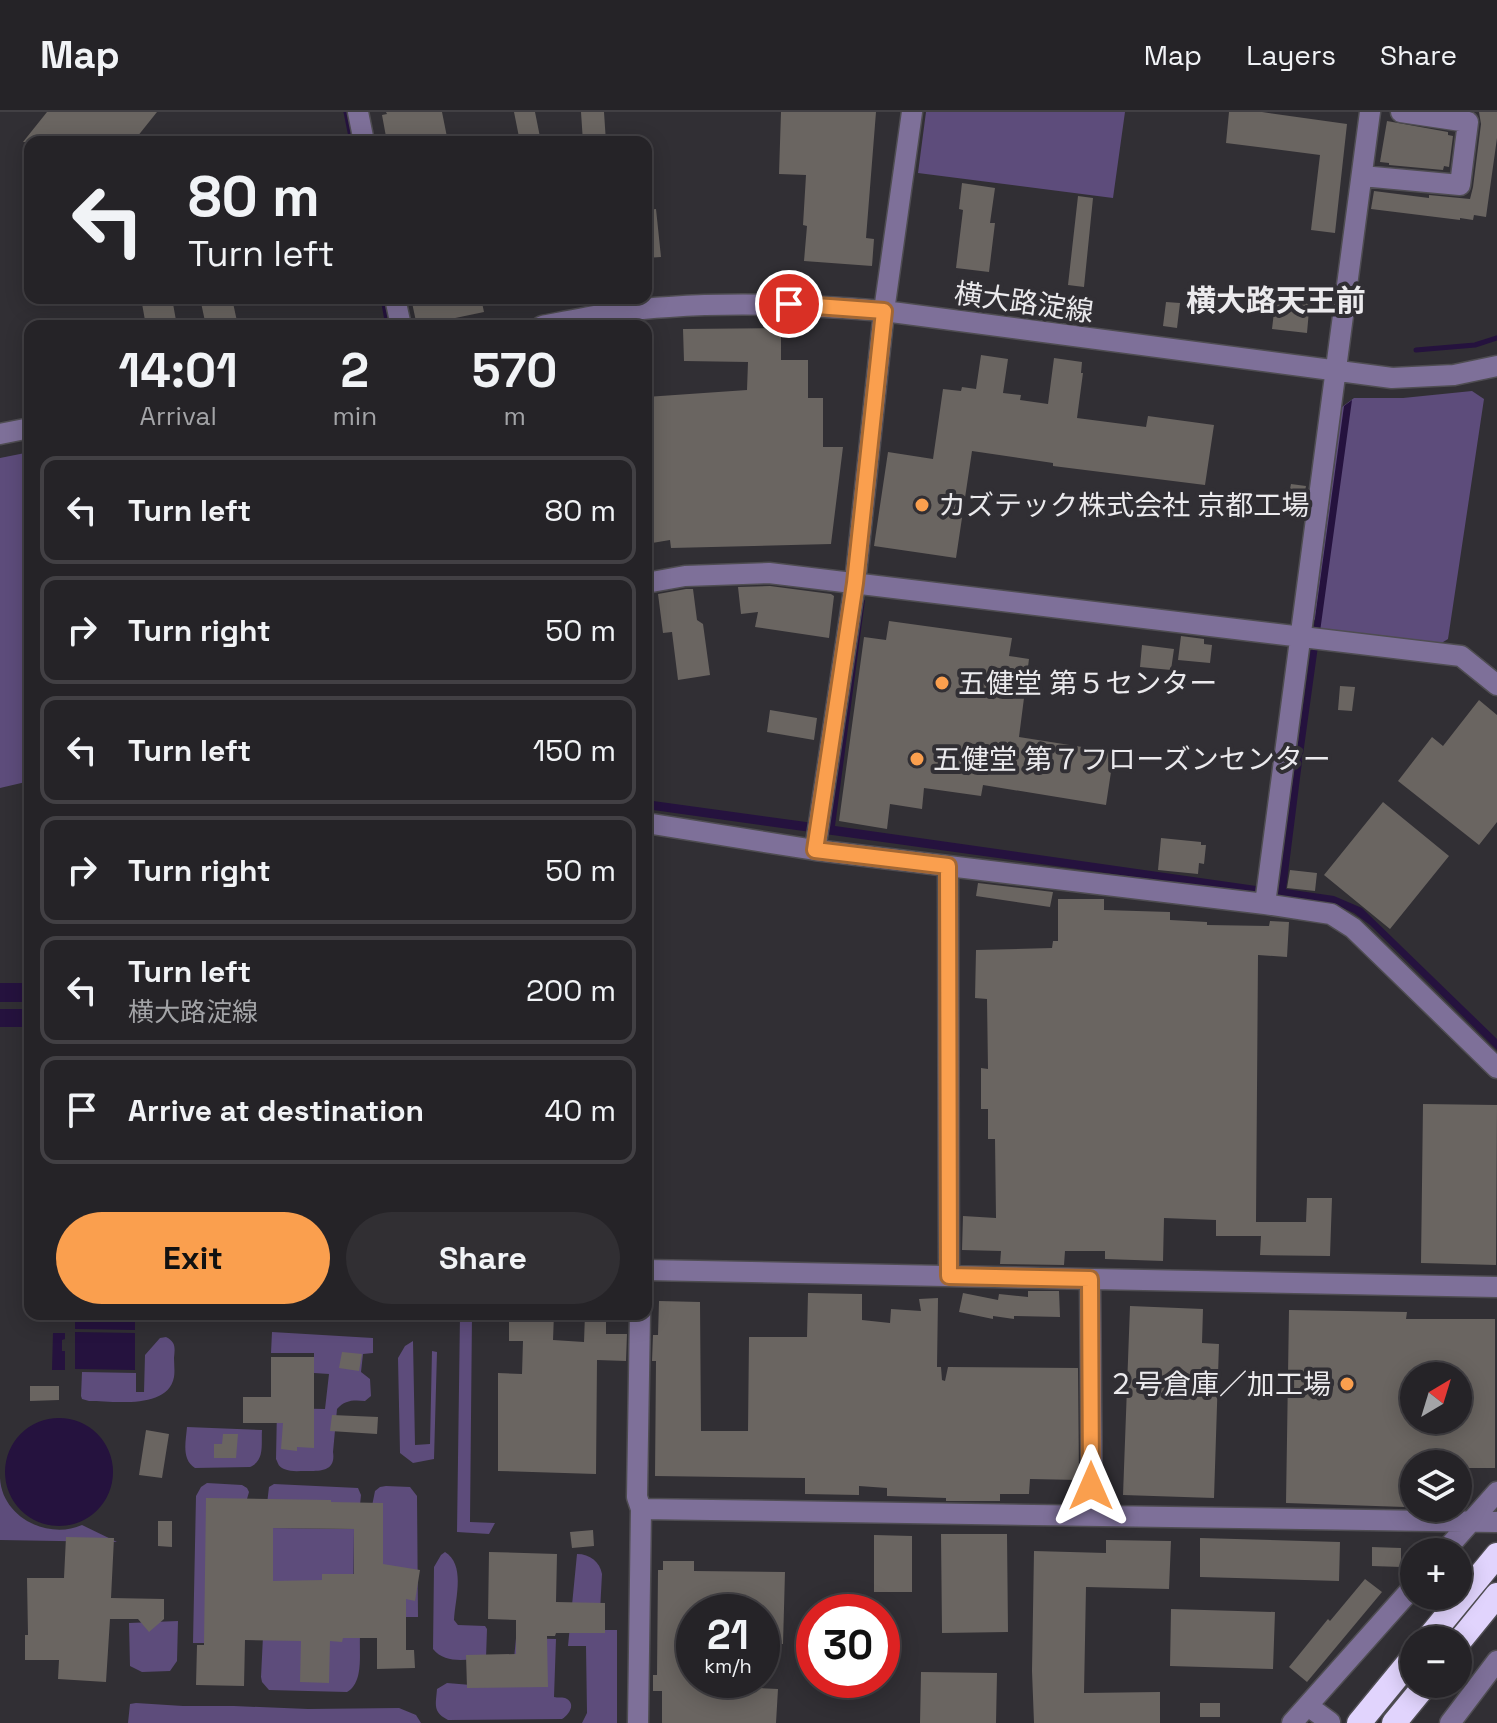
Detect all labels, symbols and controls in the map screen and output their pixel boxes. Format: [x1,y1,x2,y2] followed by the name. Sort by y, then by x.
[40,31,120,79] text: Map
[1144,37,1202,73] text: Map
[1246,37,1336,73] text: Layers
[1380,37,1457,73] text: Share
[188,161,320,232] text: 80 m
[56,168,160,272] icon: left
[188,231,335,277] text: Turn left
[755,270,823,338] pin
[952,274,1096,330] street label: 横大路淀線
[1186,281,1366,320] district label: 横大路天王前
[767,282,811,326] icon: arrive
[119,340,238,401] text: 14:01
[341,340,369,401] text: 2
[472,340,557,401] text: 570
[140,399,217,433] text: Arrival
[332,399,377,433] text: min
[503,399,526,433] text: m
[938,487,1309,523] place label: カズテック株式会社 京都工場
[60,488,104,532] icon: left
[128,491,251,530] text: Turn left
[545,491,616,530] text: 80 m
[913,496,931,514] marker: カズテック株式会社 京都工場
[60,608,104,652] icon: right
[128,611,271,650] text: Turn right
[545,611,616,650] text: 50 m
[958,665,1217,701] place label: 五健堂 第５センター
[933,674,951,692] marker: 五健堂 第５センター
[60,728,104,772] icon: left
[128,731,251,770] text: Turn left
[533,731,616,770] text: 150 m
[933,741,1331,777] place label: 五健堂 第７フローズンセンター
[908,750,926,768] marker: 五健堂 第７フローズンセンター
[60,848,104,892] icon: right
[128,851,271,890] text: Turn right
[545,851,616,890] text: 50 m
[128,952,251,991] text: Turn left
[60,968,104,1012] icon: left
[526,971,616,1010] text: 200 m
[128,995,258,1029] text: 横大路淀線
[60,1088,104,1132] icon: arrive
[128,1091,424,1130] text: Arrive at destination
[545,1091,616,1130] text: 40 m
[56,1212,330,1304] button: Exit
[346,1212,620,1304] button: Share
[1400,1362,1472,1434] north arrow
[1400,1362,1472,1698] map controls
[1107,1366,1331,1402] place label: ２号倉庫／加工場
[1338,1375,1356,1393] marker: ２号倉庫／加工場
[1049,1444,1133,1528] position arrow
[1400,1450,1472,1522] button: layers
[1400,1538,1472,1610] button: +
[796,1594,900,1698] speed limit sign: 30
[707,1610,749,1661] text: 21
[1400,1626,1472,1698] button: −
[704,1653,752,1679] text: km/h

